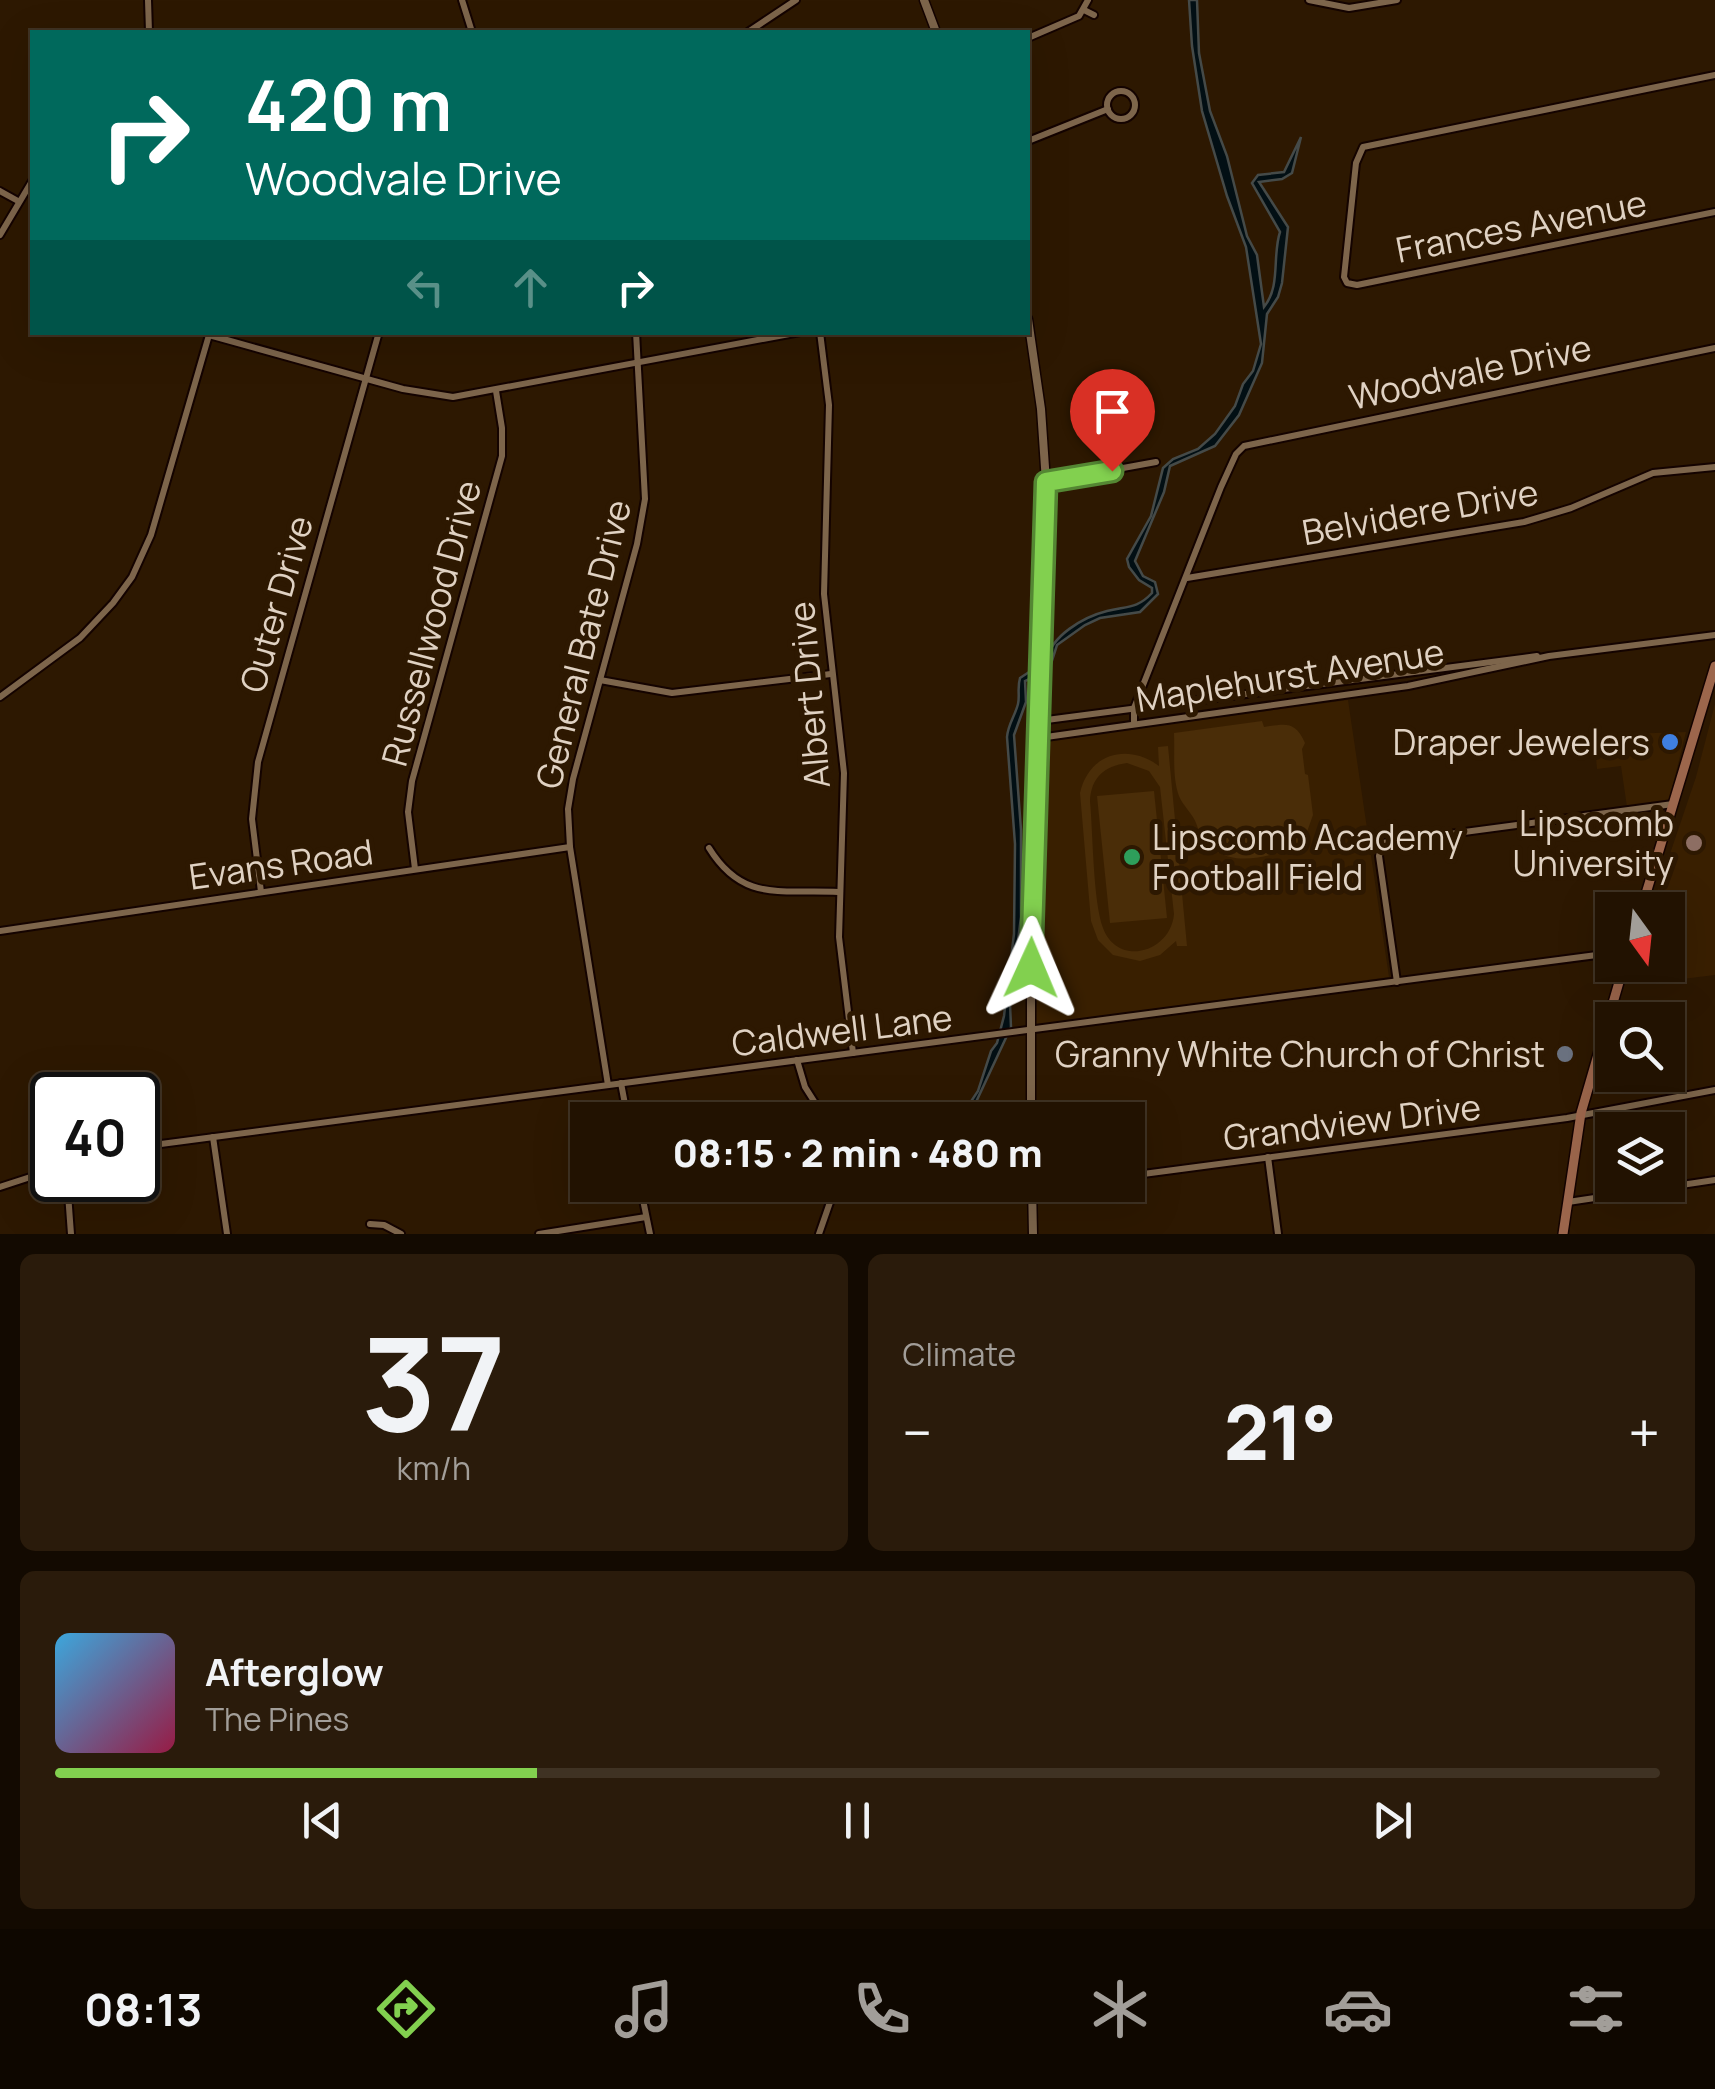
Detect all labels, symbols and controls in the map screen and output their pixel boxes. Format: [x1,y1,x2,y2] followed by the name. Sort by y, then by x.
[245,56,452,152] text: 420 m
[80,70,210,200] icon: right
[245,147,562,209] text: Woodvale Drive
[1392,178,1650,274] street label: Frances Avenue
[398,260,453,315] icon: left
[503,260,558,315] icon: ahead
[608,260,663,315] icon: right
[1344,323,1596,421] street label: Woodvale Drive
[1070,369,1155,472] pin
[1085,384,1140,439] icon: arrive
[1298,468,1542,556] street label: Belvidere Drive
[370,475,492,771] street label: Russellwood Drive
[524,495,642,793] street label: General Bate Drive
[228,510,324,698] street label: Outer Drive
[777,600,841,790] street label: Albert Drive
[1133,627,1447,723] street label: Maplehurst Avenue
[1393,718,1650,766] place label: Draper Jewelers
[1659,731,1681,753] marker: Draper Jewelers
[1513,799,1674,887] place label: Lipscomb University
[1152,813,1463,901] place label: Lipscomb Academy Football Field
[186,827,376,901] street label: Evans Road
[1683,832,1705,854] marker: Lipscomb University
[1121,846,1143,868] marker: Lipscomb Academy Football Field
[1595,892,1685,982] north arrow
[1595,892,1685,1202] map controls
[979,916,1083,1020] position arrow
[729,993,955,1067] street label: Caldwell Lane
[1595,1002,1685,1092] button: search
[1055,1030,1545,1078] place label: Granny White Church of Christ
[1554,1043,1576,1065] marker: Granny White Church of Christ
[30,1072,160,1202] speed limit sign: 40
[1221,1082,1483,1162] street label: Grandview Drive
[1595,1112,1685,1202] button: layers
[672,1126,1043,1178] text: 08:15 · 2 min · 480 m
[361,1292,506,1470] text: 37
[903,1332,1016,1376] text: Climate
[1224,1380,1337,1483] text: 21°
[903,1394,932,1470] text: −
[1628,1394,1660,1470] text: +
[397,1446,471,1490] text: km/h
[205,1645,384,1697] text: Afterglow
[205,1697,349,1741] text: The Pines
[295,1793,350,1848] icon: previous
[830,1793,885,1848] icon: pause
[1365,1793,1420,1848] icon: next
[371,1974,441,2044] icon: directions
[609,1974,679,2044] icon: music
[847,1974,917,2044] icon: phone
[1085,1974,1155,2044] icon: climate
[1323,1974,1393,2044] icon: car
[1561,1974,1631,2044] icon: filters
[84,1978,203,2040] text: 08:13

